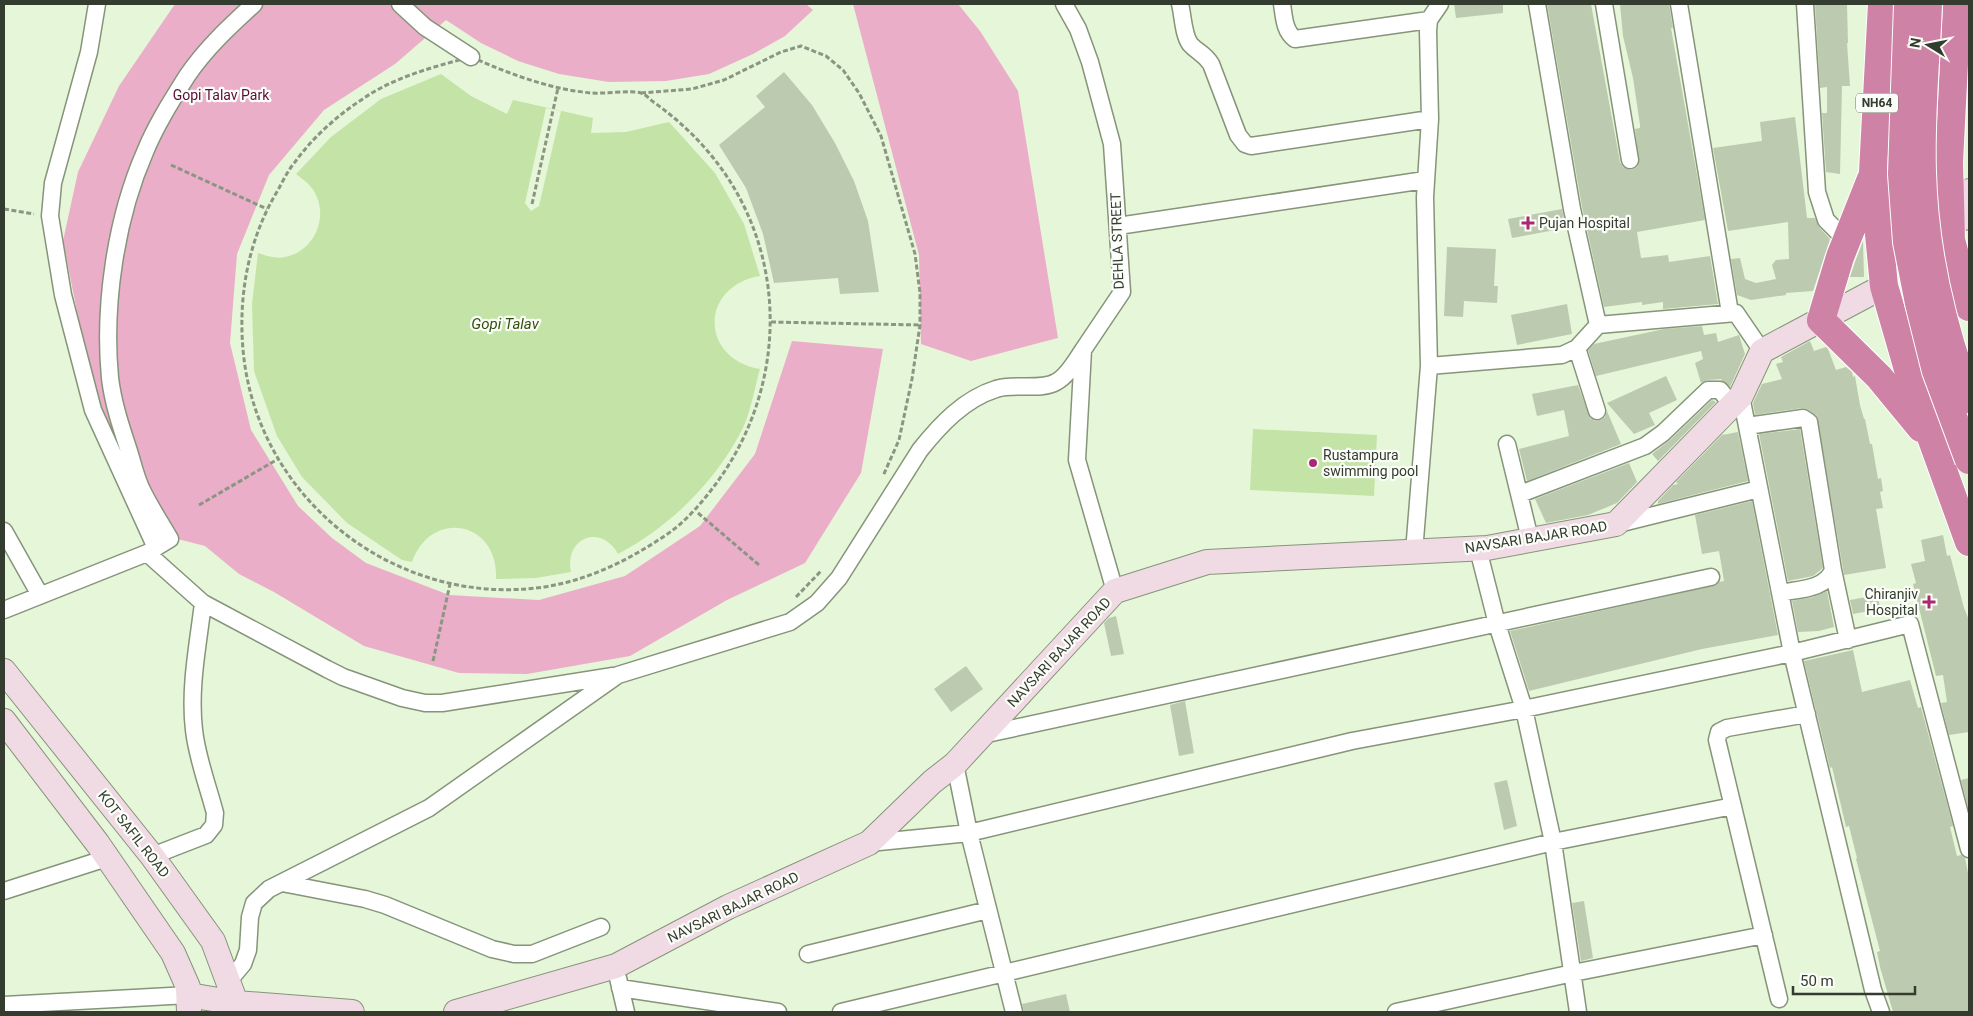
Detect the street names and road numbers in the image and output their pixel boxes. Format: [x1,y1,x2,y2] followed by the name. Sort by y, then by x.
[1856,94,1898,112] road number: NH64
[1107,192,1127,290] street label: DEHLA STREET
[1464,518,1608,556] street label: NAVSARI BAJAR ROAD
[1004,594,1114,710] street label: NAVSARI BAJAR ROAD
[95,787,173,881] street label: KOT SAFIL ROAD
[665,868,801,946] street label: NAVSARI BAJAR ROAD

